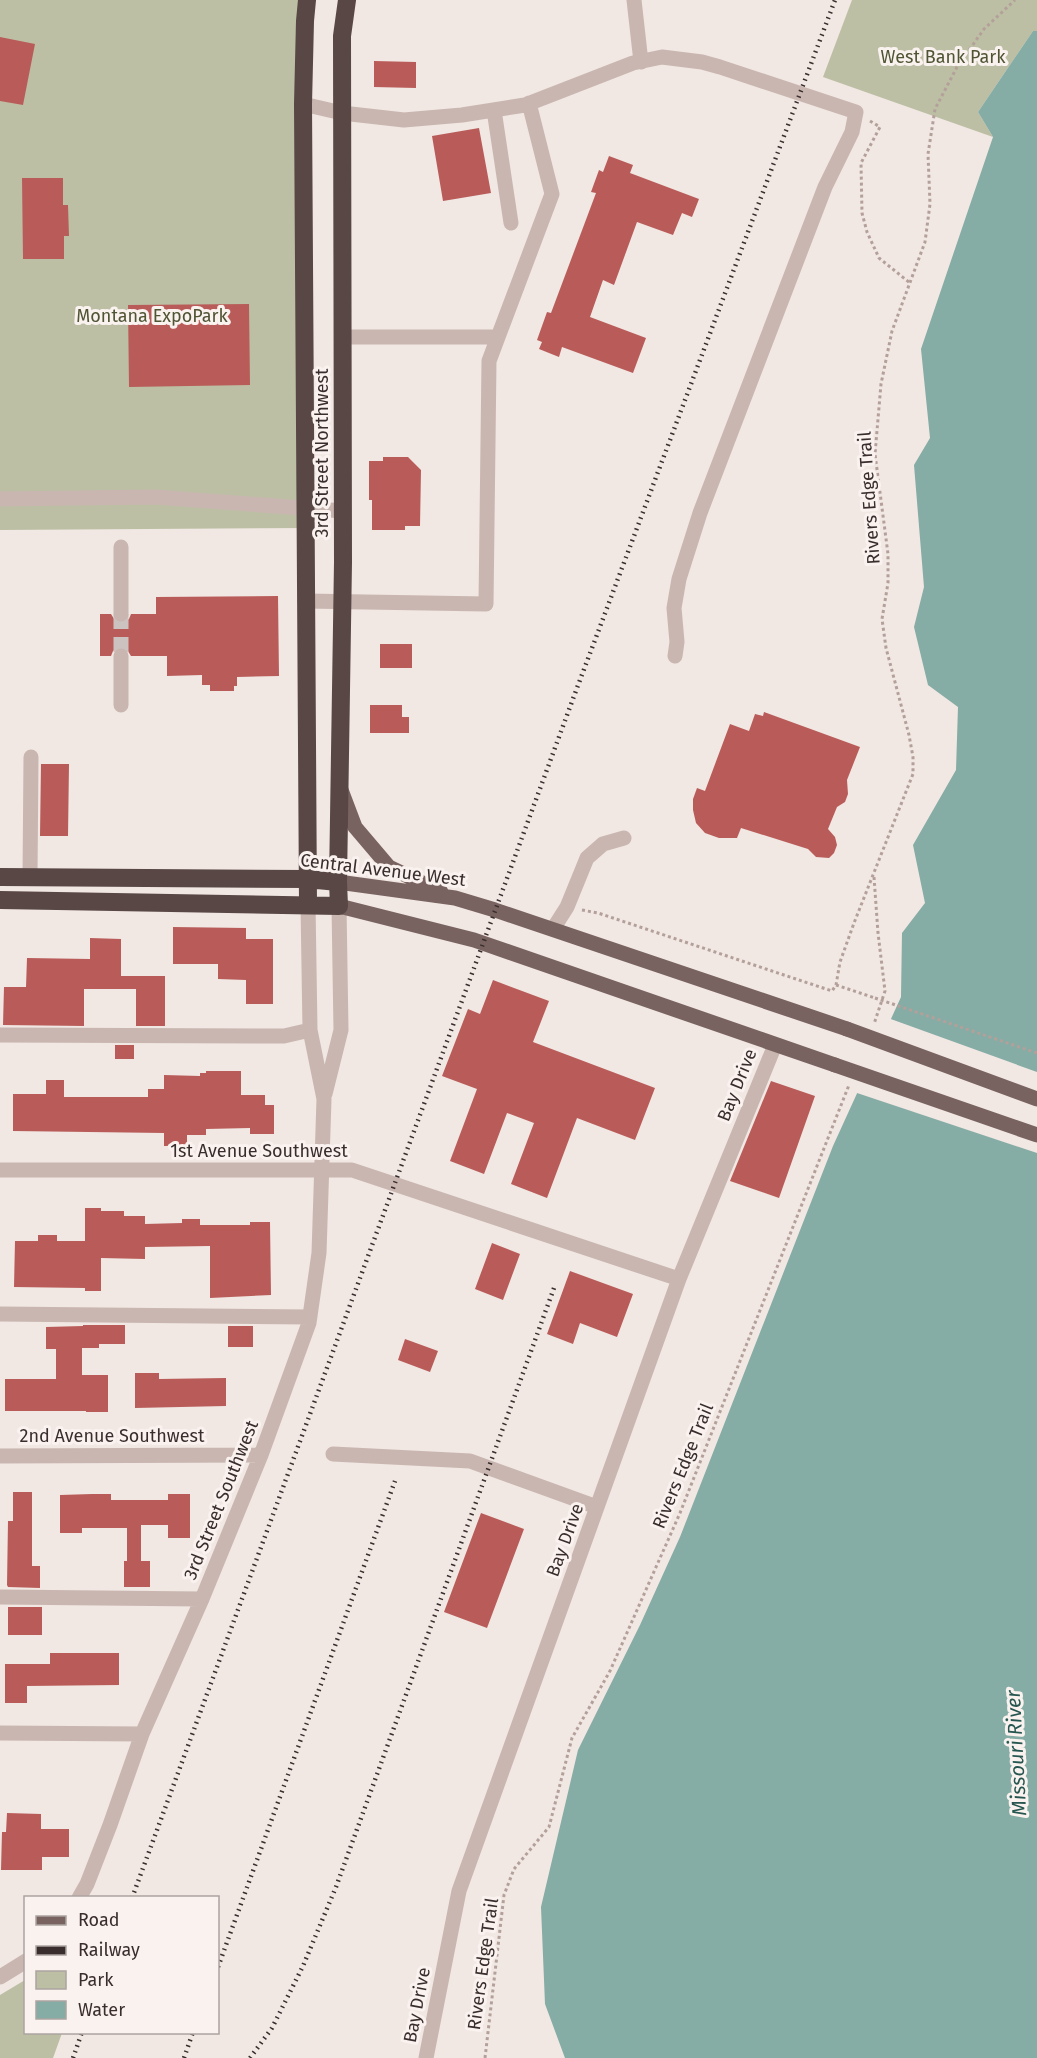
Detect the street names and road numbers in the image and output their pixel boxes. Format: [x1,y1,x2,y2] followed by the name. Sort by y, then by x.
[311,368,333,537] street label: 3rd Street Northwest
[853,431,885,565] street label: Rivers Edge Trail
[299,849,467,891] street label: Central Avenue West
[713,1046,761,1124] street label: Bay Drive
[170,1140,348,1162] street label: 1st Avenue Southwest
[648,1400,718,1532] street label: Rivers Edge Trail
[179,1417,263,1583] street label: 3rd Street Southwest
[20,1425,205,1447] street label: 2nd Avenue Southwest
[542,1500,588,1580] street label: Bay Drive
[463,1896,503,2032] street label: Rivers Edge Trail
[399,1965,435,2045] street label: Bay Drive

